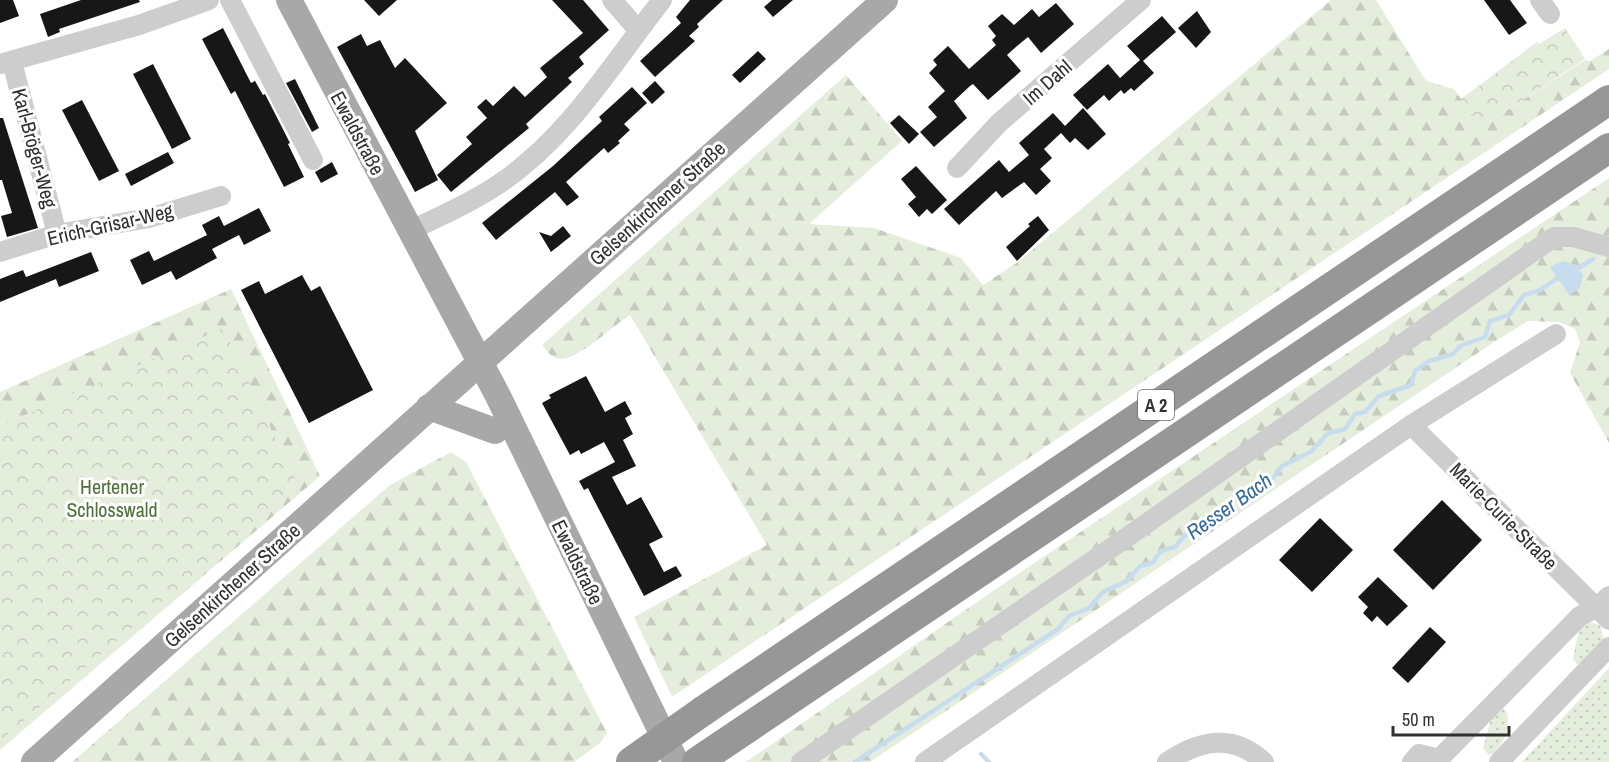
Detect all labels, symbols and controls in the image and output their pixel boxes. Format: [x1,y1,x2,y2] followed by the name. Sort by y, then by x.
[1017,53,1077,111] street label: Im Dahl
[6,85,64,211] street label: Karl-Bröger-Weg
[325,86,391,180] street label: Ewaldstraße
[583,135,731,271] street label: Gelsenkirchener Straße
[45,196,175,252] street label: Erich-Grisar-Weg
[1138,390,1174,420] road number: A 2
[1444,456,1564,576] street label: Marie-Curie-Straße
[1180,466,1278,546] water label: Resser Bach
[66,473,158,523] park label: Hertener Schlosswald
[546,515,610,609] street label: Ewaldstraße
[158,517,306,653] street label: Gelsenkirchener Straße
[1393,699,1508,737] scale bar
[1402,707,1435,732] text: 50 m

